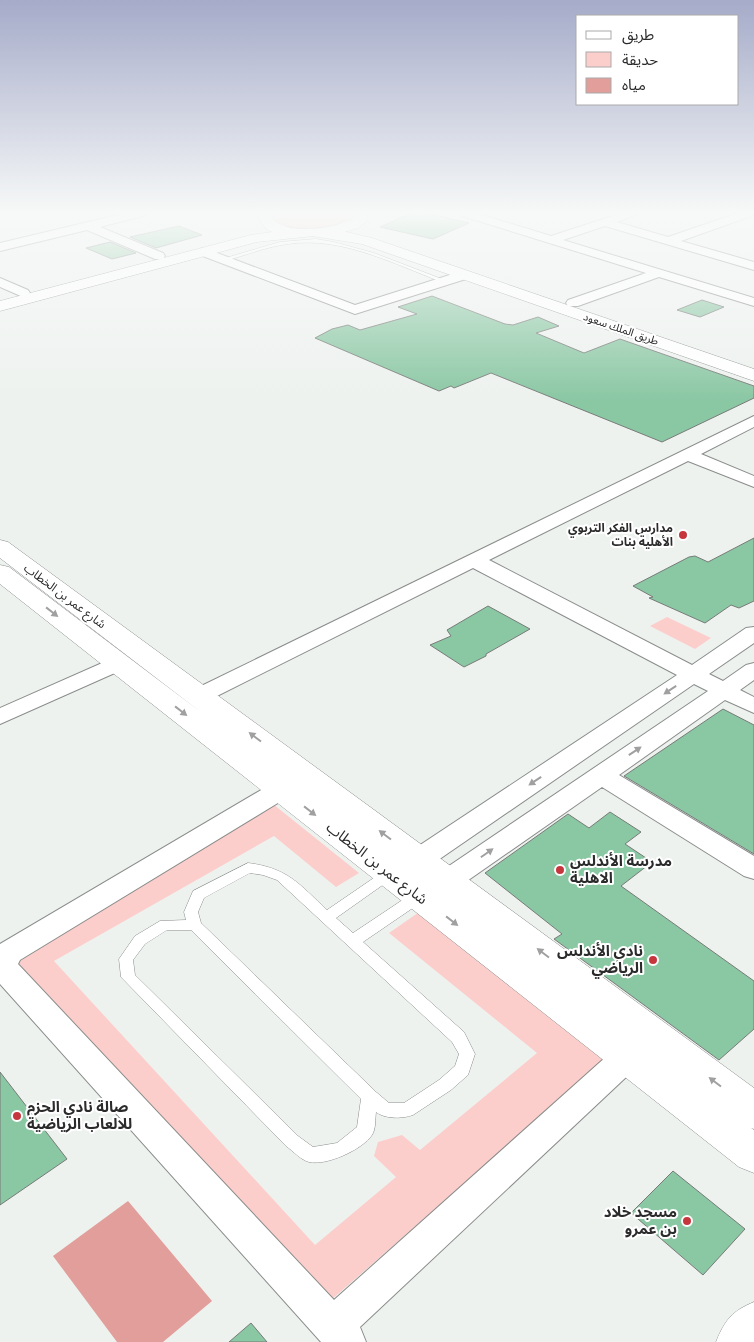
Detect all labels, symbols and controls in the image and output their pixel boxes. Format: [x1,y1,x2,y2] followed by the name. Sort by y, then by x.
[576,15,739,105] legend
[622,26,654,45] text: طريق
[622,51,658,69] text: حديقة
[622,76,646,94] text: مياه
[582,310,660,348] street label: طريق الملك سعود
[568,521,673,549] place label: مدارس الفكر التربوي الأهلية بنات
[677,529,689,541] marker: مدارس الفكر التربوي الأهلية بنات
[20,561,109,633] street label: شارع عمر بن الخطاب
[46,607,59,617] one-way arrow
[663,685,677,695] one-way arrow
[174,706,187,717] one-way arrow
[248,733,261,743] one-way arrow
[628,746,642,756] one-way arrow
[528,776,542,786] one-way arrow
[303,805,316,816] one-way arrow
[321,818,431,911] street label: شارع عمر بن الخطاب
[378,830,392,840] one-way arrow
[480,848,494,858] one-way arrow
[570,852,672,887] place label: مدرسة الأندلس الاهلية
[554,864,566,876] marker: مدرسة الأندلس الاهلية
[445,915,458,926] one-way arrow
[557,942,643,979] place label: نادي الأندلس الرياضي
[536,948,550,958] one-way arrow
[647,954,659,966] marker: نادي الأندلس الرياضي
[708,1077,722,1087] one-way arrow
[27,1098,132,1133] place label: صالة نادي الحزم للالعاب الرياضية
[11,1110,23,1122] marker: صالة نادي الحزم للالعاب الرياضية
[604,1203,677,1238] place label: مسجد خلاد بن عمرو
[681,1215,693,1227] marker: مسجد خلاد بن عمرو

